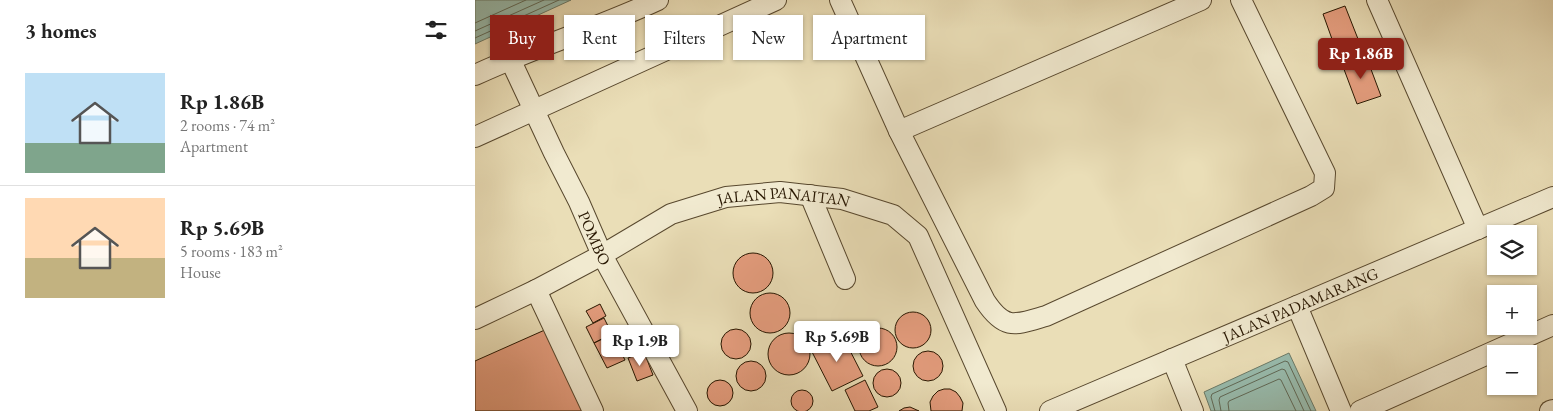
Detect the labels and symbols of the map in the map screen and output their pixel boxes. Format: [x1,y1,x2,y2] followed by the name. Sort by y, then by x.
[1309,38,1413,80] pin: Rp 1.86B
[712,181,853,212] street label: JALAN PANAITAN
[574,208,616,269] street label: POMBO
[1217,262,1382,348] street label: JALAN PADAMARANG
[785,320,889,363] pin: Rp 5.69B
[594,324,686,367] pin: Rp 1.9B

